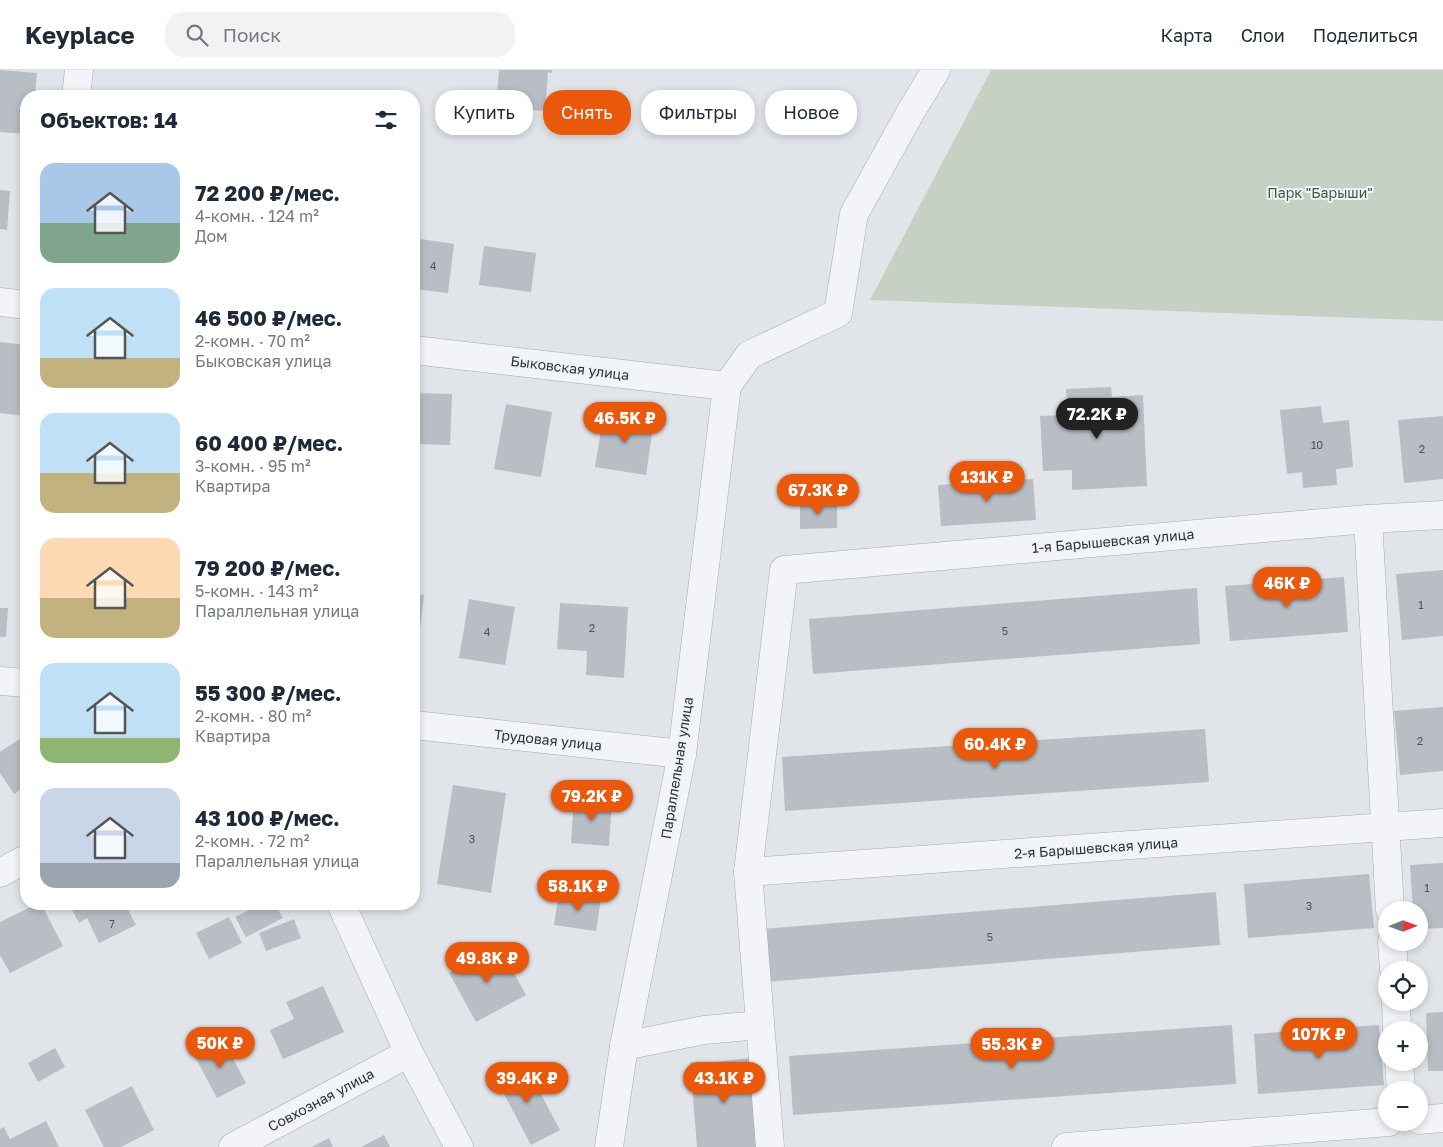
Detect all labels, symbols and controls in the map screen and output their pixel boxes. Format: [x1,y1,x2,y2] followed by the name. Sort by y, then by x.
[165,12,515,57] search box
[25,20,135,49] text: Keyplace
[183,21,211,49] icon: search
[223,23,281,46] text: Поиск
[1161,24,1213,46] text: Карта
[1241,24,1285,46] text: Слои
[1313,24,1418,46] text: Поделиться
[435,90,533,135] chip: Купить
[543,90,631,135] chip: Снять
[641,90,755,135] chip: Фильтры
[765,90,857,135] chip: Новое
[372,106,400,134] icon: filters
[40,107,178,133] text: Объектов: 14
[195,180,340,206] text: 72 200 ₽/мес.
[80,183,140,243] icon: home
[1267,184,1373,201] park label: Парк "Барыши"
[195,206,319,226] text: 4-комн. · 124 m²
[195,226,228,246] text: Дом
[430,259,437,272] house number: 4
[195,305,342,331] text: 46 500 ₽/мес.
[80,308,140,368] icon: home
[195,331,310,351] text: 2-комн. · 70 m²
[195,351,332,371] text: Быковская улица
[510,352,630,383] street label: Быковская улица
[1051,398,1143,440] pin: 72.2K ₽
[579,402,671,444] pin: 46.5K ₽
[1067,404,1127,424] text: 72.2K ₽
[594,408,656,428] text: 46.5K ₽
[195,430,343,456] text: 60 400 ₽/мес.
[80,433,140,493] icon: home
[1311,438,1323,451] house number: 10
[1419,442,1425,455] house number: 2
[195,456,311,476] text: 3-комн. · 95 m²
[946,460,1028,503] pin: 131K ₽
[961,467,1013,487] text: 131K ₽
[772,474,864,516] pin: 67.3K ₽
[195,476,270,496] text: Квартира
[788,480,848,500] text: 67.3K ₽
[1031,525,1195,556] street label: 1-я Барышевская улица
[195,555,341,581] text: 79 200 ₽/мес.
[80,558,140,618] icon: home
[1252,566,1322,609] pin: 46K ₽
[1264,573,1310,593] text: 46K ₽
[195,581,319,601] text: 5-комн. · 143 m²
[1418,598,1424,611] house number: 1
[195,601,359,621] text: Параллельная улица
[589,621,595,634] house number: 2
[1002,624,1008,637] house number: 5
[484,625,491,638] house number: 4
[195,680,341,706] text: 55 300 ₽/мес.
[80,683,140,743] icon: home
[657,696,696,840] street label: Параллельная улица
[195,706,311,726] text: 2-комн. · 80 m²
[493,725,603,754] street label: Трудовая улица
[195,726,270,746] text: Квартира
[949,728,1041,770] pin: 60.4K ₽
[964,734,1026,754] text: 60.4K ₽
[1417,734,1423,747] house number: 2
[546,780,638,822] pin: 79.2K ₽
[562,786,622,806] text: 79.2K ₽
[195,805,340,831] text: 43 100 ₽/мес.
[80,808,140,868] icon: home
[195,831,309,851] text: 2-комн. · 72 m²
[469,832,475,845] house number: 3
[1013,833,1179,862] street label: 2-я Барышевская улица
[195,851,359,871] text: Параллельная улица
[532,870,624,912] pin: 58.1K ₽
[548,876,608,896] text: 58.1K ₽
[1424,881,1430,894] house number: 1
[1306,899,1312,912] house number: 3
[1378,901,1428,951] north arrow
[1378,901,1428,1131] map controls
[109,917,115,930] house number: 7
[987,930,993,943] house number: 5
[441,942,533,984] pin: 49.8K ₽
[456,948,518,968] text: 49.8K ₽
[1378,961,1428,1011] button: locate
[1278,1018,1360,1060] pin: 107K ₽
[1378,1021,1428,1071] button: +
[1292,1024,1346,1044] text: 107K ₽
[185,1026,255,1069] pin: 50K ₽
[966,1028,1058,1070] pin: 55.3K ₽
[197,1033,243,1053] text: 50K ₽
[982,1034,1042,1054] text: 55.3K ₽
[481,1062,573,1104] pin: 39.4K ₽
[678,1062,770,1104] pin: 43.1K ₽
[265,1064,377,1135] street label: Совхозная улица
[496,1068,558,1088] text: 39.4K ₽
[694,1068,754,1088] text: 43.1K ₽
[1378,1081,1428,1131] button: −

